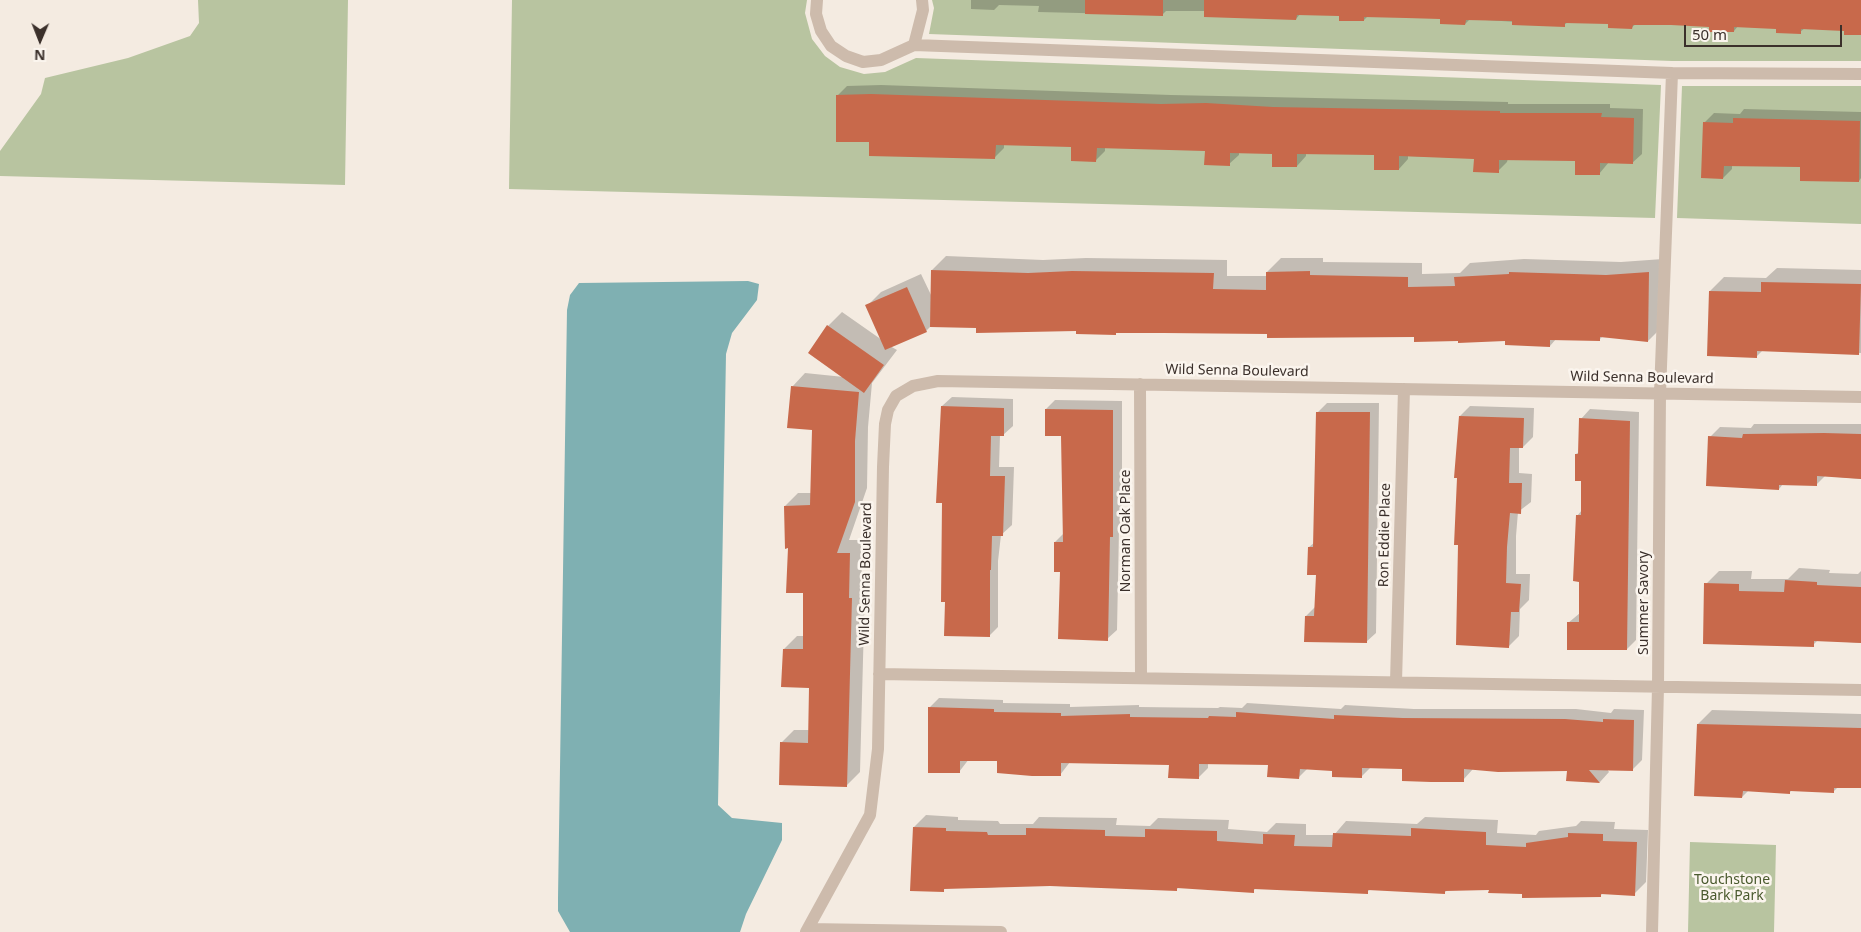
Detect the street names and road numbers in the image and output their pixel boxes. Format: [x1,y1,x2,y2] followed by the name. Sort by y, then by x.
[1165,361,1309,381] street label: Wild Senna Boulevard
[1570,368,1714,388] street label: Wild Senna Boulevard
[1118,470,1134,592] street label: Norman Oak Place
[1376,483,1394,587] street label: Ron Eddie Place
[856,502,876,646] street label: Wild Senna Boulevard
[1636,551,1652,655] street label: Summer Savory

